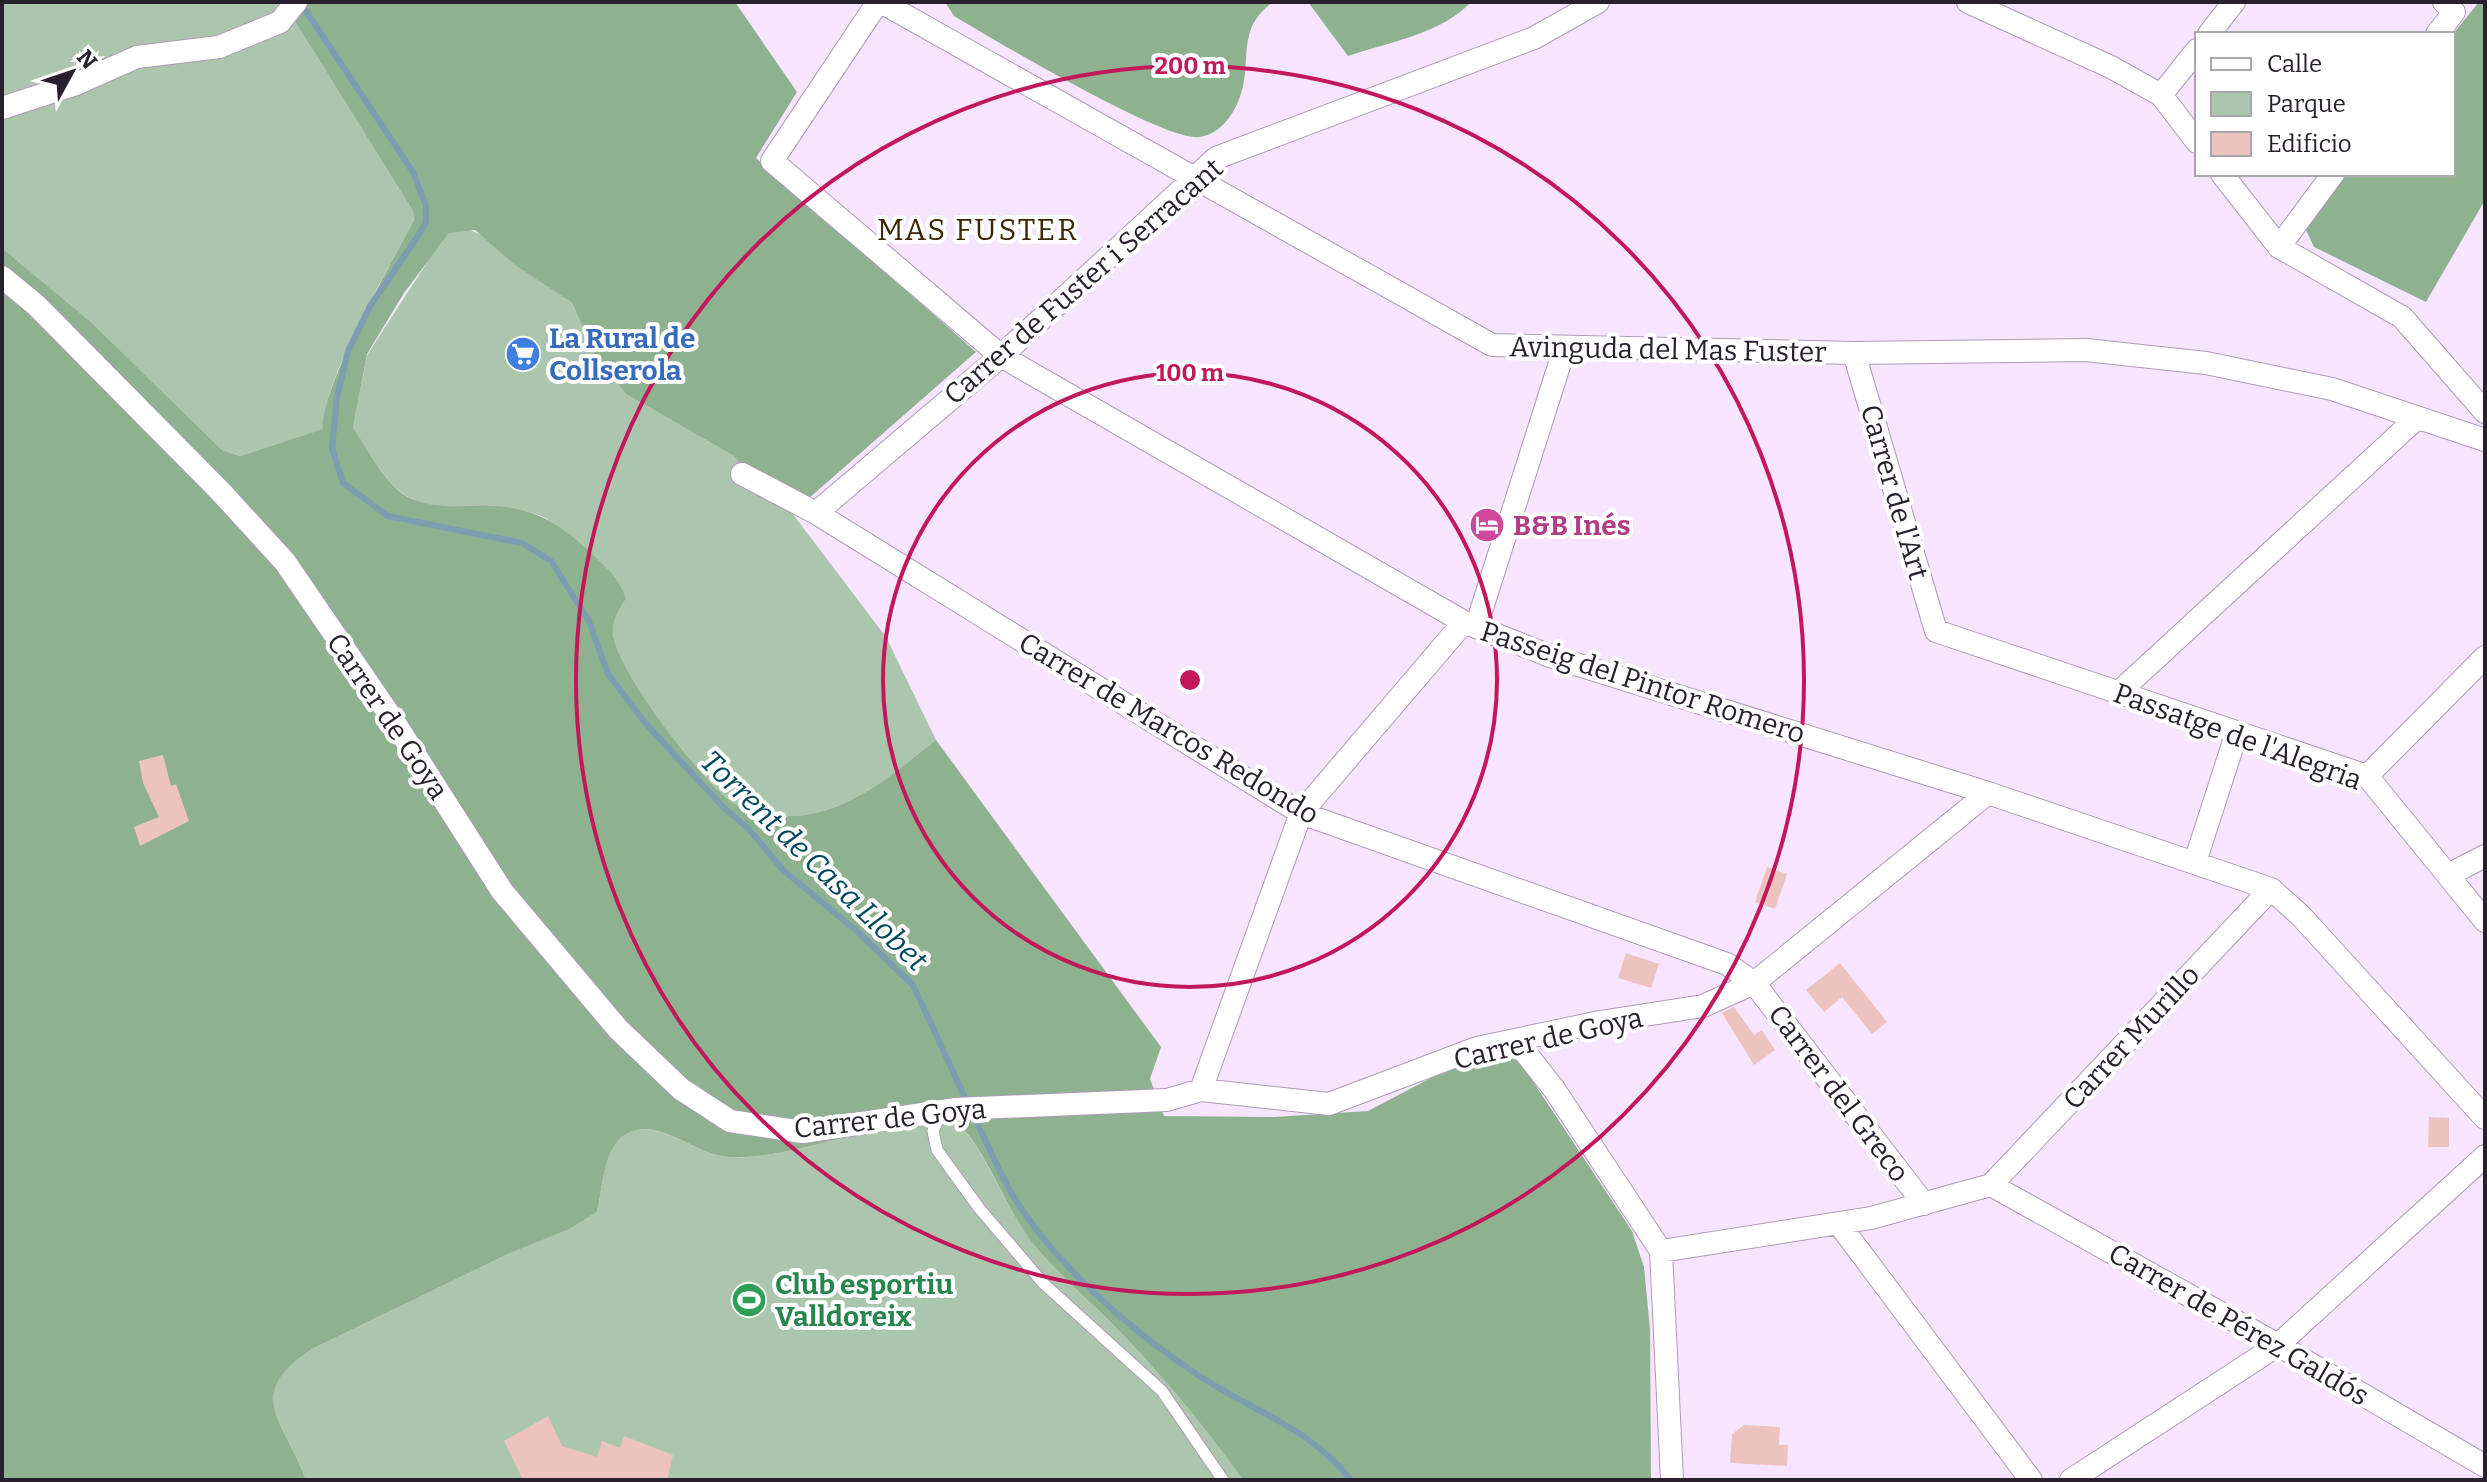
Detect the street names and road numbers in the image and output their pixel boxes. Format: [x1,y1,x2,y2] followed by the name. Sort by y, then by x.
[937,151,1229,411] street label: Carrer de Fuster i Serracant
[1509,330,1827,369] street label: Avinguda del Mas Fuster
[1854,401,1935,583] street label: Carrer de l'Art
[1477,614,1809,750] street label: Passeig del Pintor Romero
[1013,626,1325,831] street label: Carrer de Marcos Redondo
[320,627,455,806] street label: Carrer de Goya
[2109,676,2366,797] street label: Passatge de l'Alegria
[2056,959,2206,1116] street label: Carrer Murillo
[1761,998,1916,1188] street label: Carrer del Greco
[1450,1001,1646,1076] street label: Carrer de Goya
[792,1092,988,1145] street label: Carrer de Goya
[2103,1236,2375,1412] street label: Carrer de Pérez Galdós

